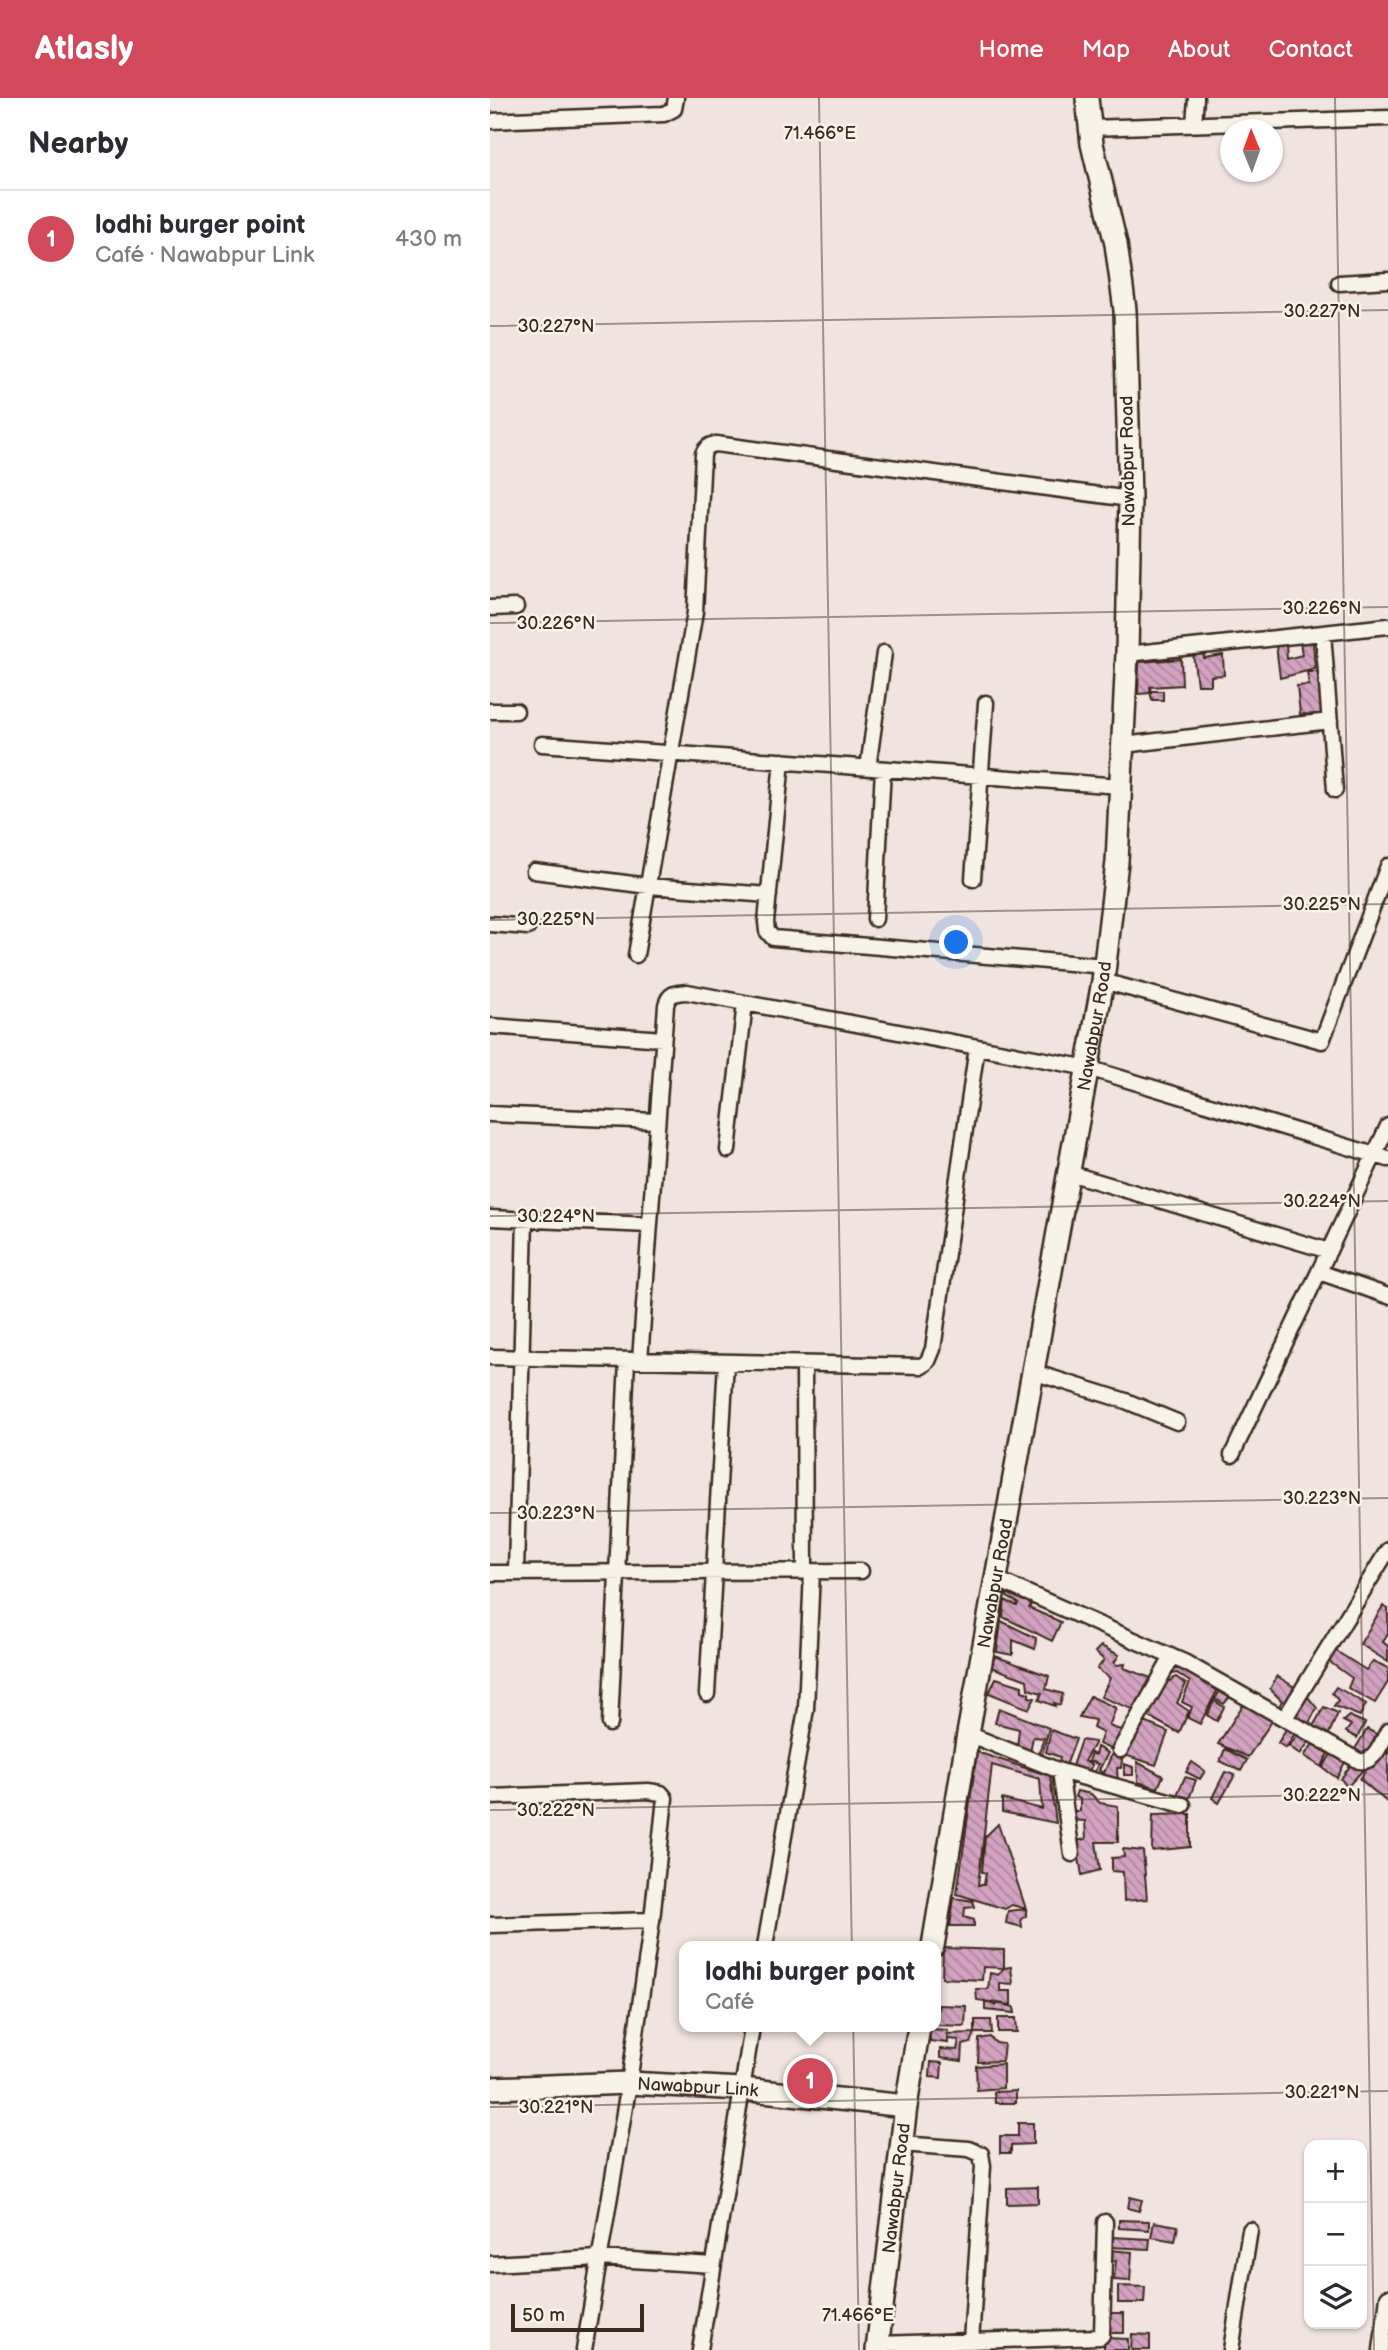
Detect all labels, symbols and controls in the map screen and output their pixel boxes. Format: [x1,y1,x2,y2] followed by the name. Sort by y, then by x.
[35,29,133,69] text: Atlasly
[979,35,1044,64] text: Home
[1082,35,1130,64] text: Map
[1168,35,1230,64] text: About
[1268,35,1353,64] text: Contact
[1220,119,1283,182] north arrow
[784,123,856,144] text: 71.466°E
[28,126,128,162] text: Nearby
[95,210,305,241] text: lodhi burger point
[46,225,56,253] text: 1
[395,225,462,253] text: 430 m
[95,241,314,269] text: Café · Nawabpur Link
[1283,301,1361,322] text: 30.227°N
[517,316,595,337] text: 30.227°N
[1116,395,1140,527] street label: Nawabpur Road
[1283,598,1361,619] text: 30.226°N
[517,613,595,634] text: 30.226°N
[1283,894,1361,915] text: 30.225°N
[517,909,595,930] text: 30.225°N
[939,925,973,959] your location
[1073,960,1116,1093] street label: Nawabpur Road
[1283,1191,1361,1212] text: 30.224°N
[517,1206,595,1227] text: 30.224°N
[1283,1488,1361,1509] text: 30.223°N
[517,1503,595,1524] text: 30.223°N
[973,1517,1017,1650] street label: Nawabpur Road
[1283,1785,1361,1806] text: 30.222°N
[517,1800,595,1821] text: 30.222°N
[679,1941,941,2032] popup
[705,1957,915,1988] text: lodhi burger point
[705,1988,754,2016] text: Café
[787,2055,833,2107] pin: 1
[637,2073,760,2101] street label: Nawabpur Link
[1285,2082,1359,2103] text: 30.221°N
[519,2097,593,2118] text: 30.221°N
[878,2122,914,2255] street label: Nawabpur Road
[1304,2140,1367,2329] map controls
[1304,2140,1367,2203] button: +
[1304,2203,1367,2266] button: −
[1304,2266,1367,2329] button: layers
[511,2301,644,2333] scale bar
[522,2304,565,2327] text: 50 m
[822,2305,894,2326] text: 71.466°E

